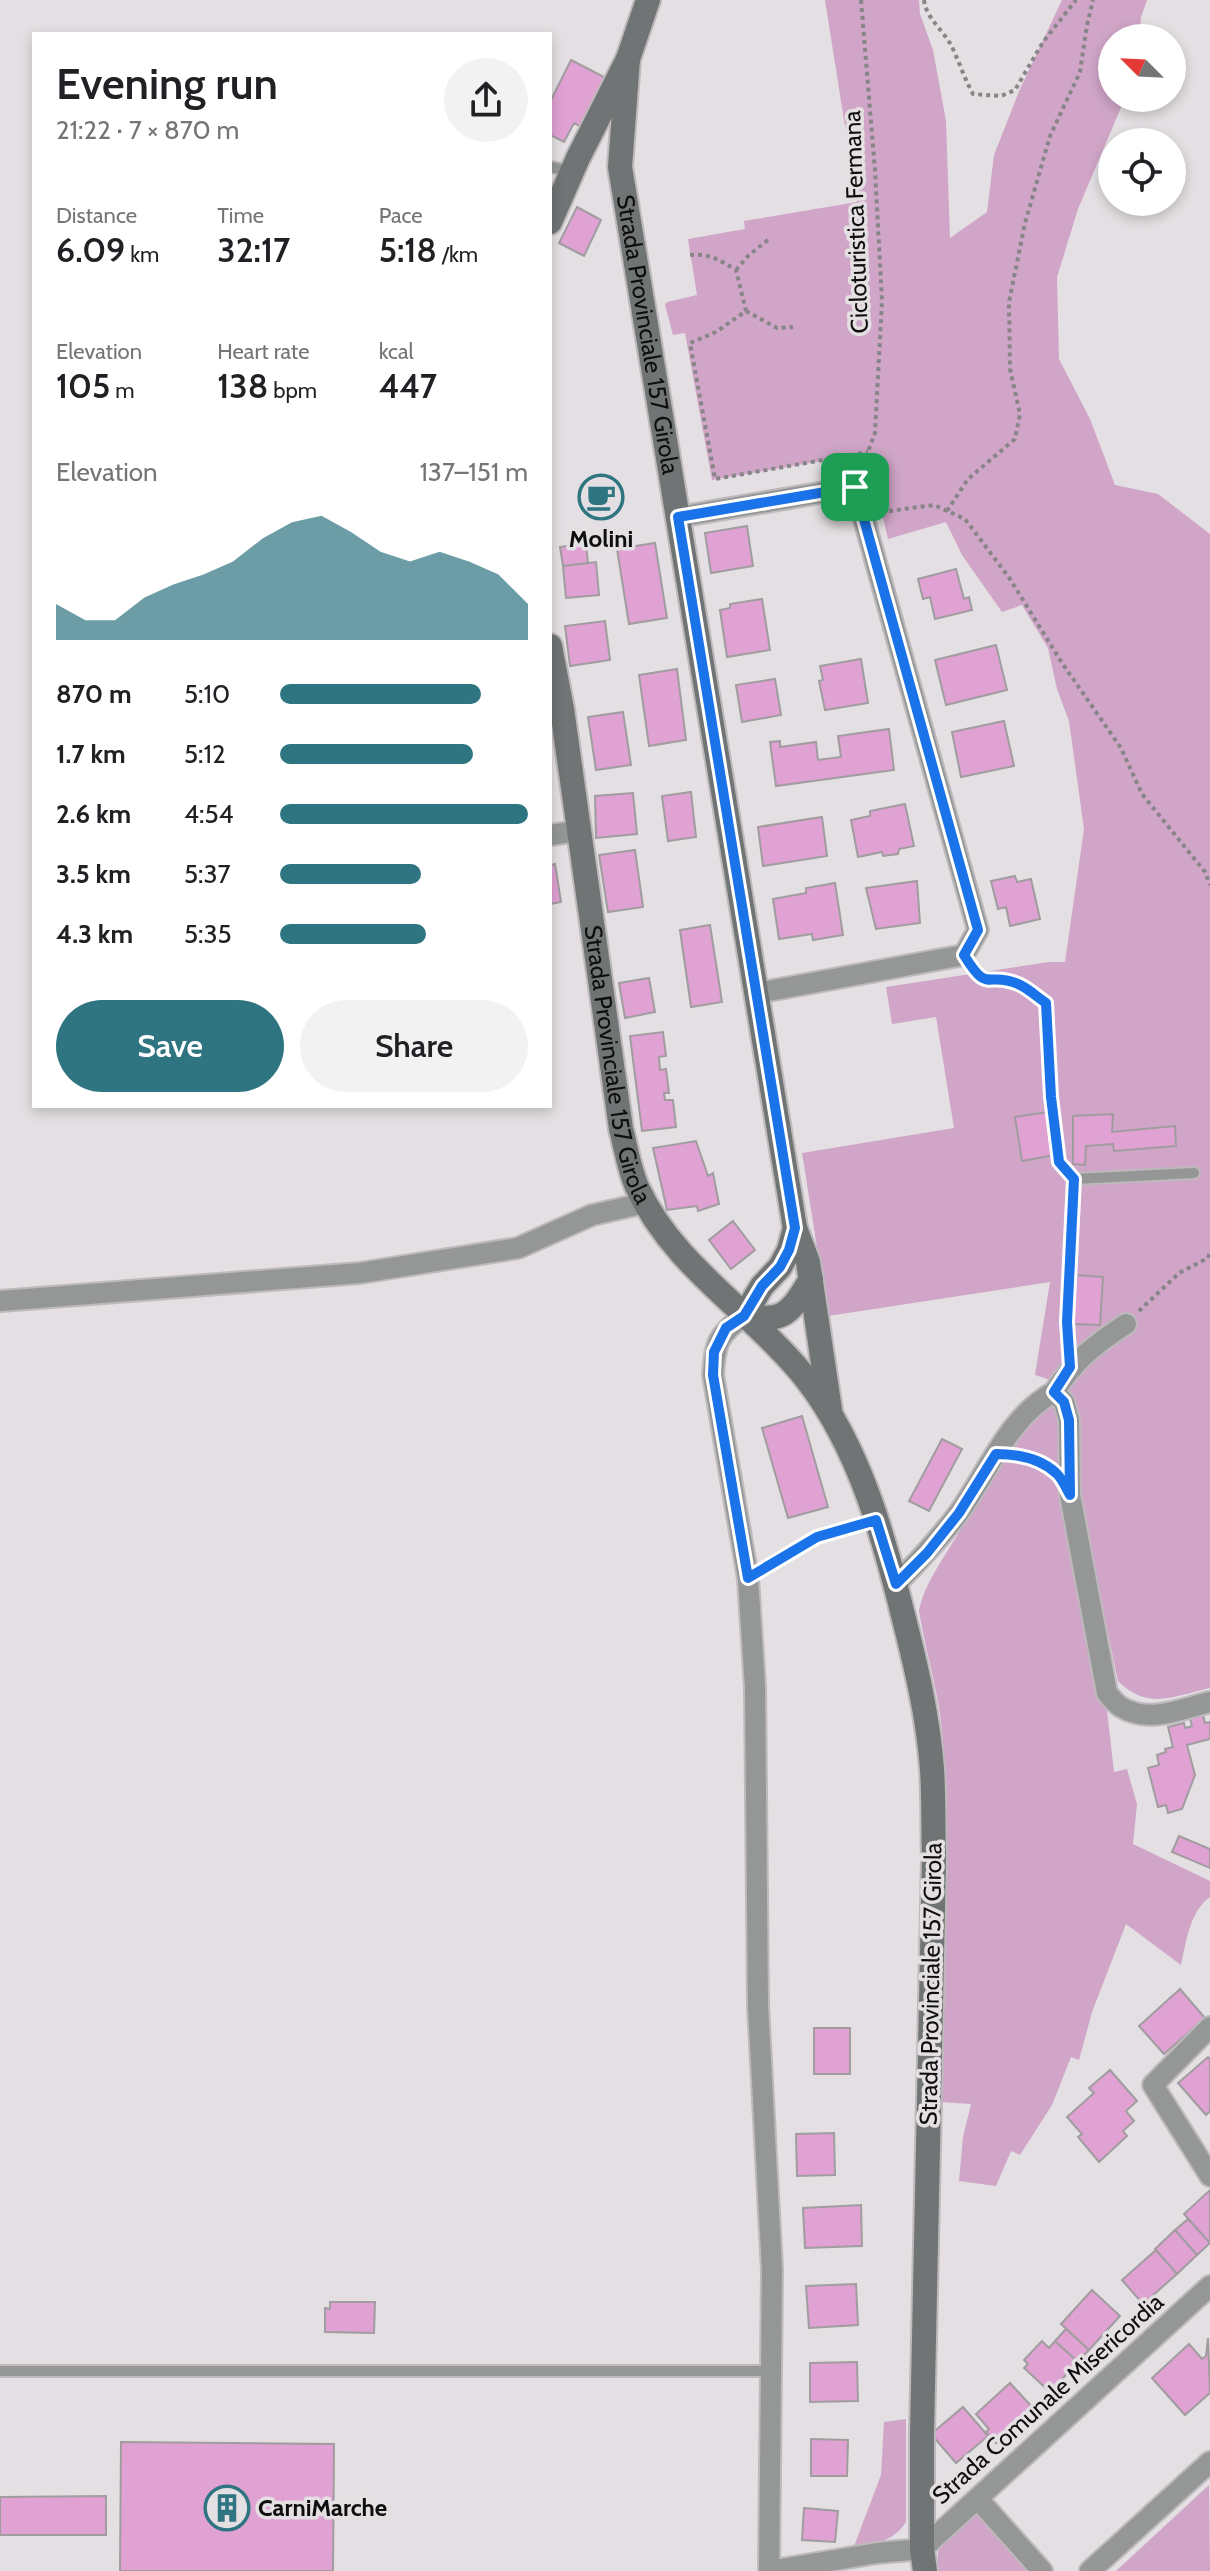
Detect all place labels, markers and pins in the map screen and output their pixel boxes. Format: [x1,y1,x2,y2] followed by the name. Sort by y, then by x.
[821,453,889,521] pin
[577,473,625,521] cafe icon: Molini
[569,524,633,553] place label: Molini
[203,2484,251,2532] building icon: CarniMarche
[258,2493,387,2522] place label: CarniMarche

